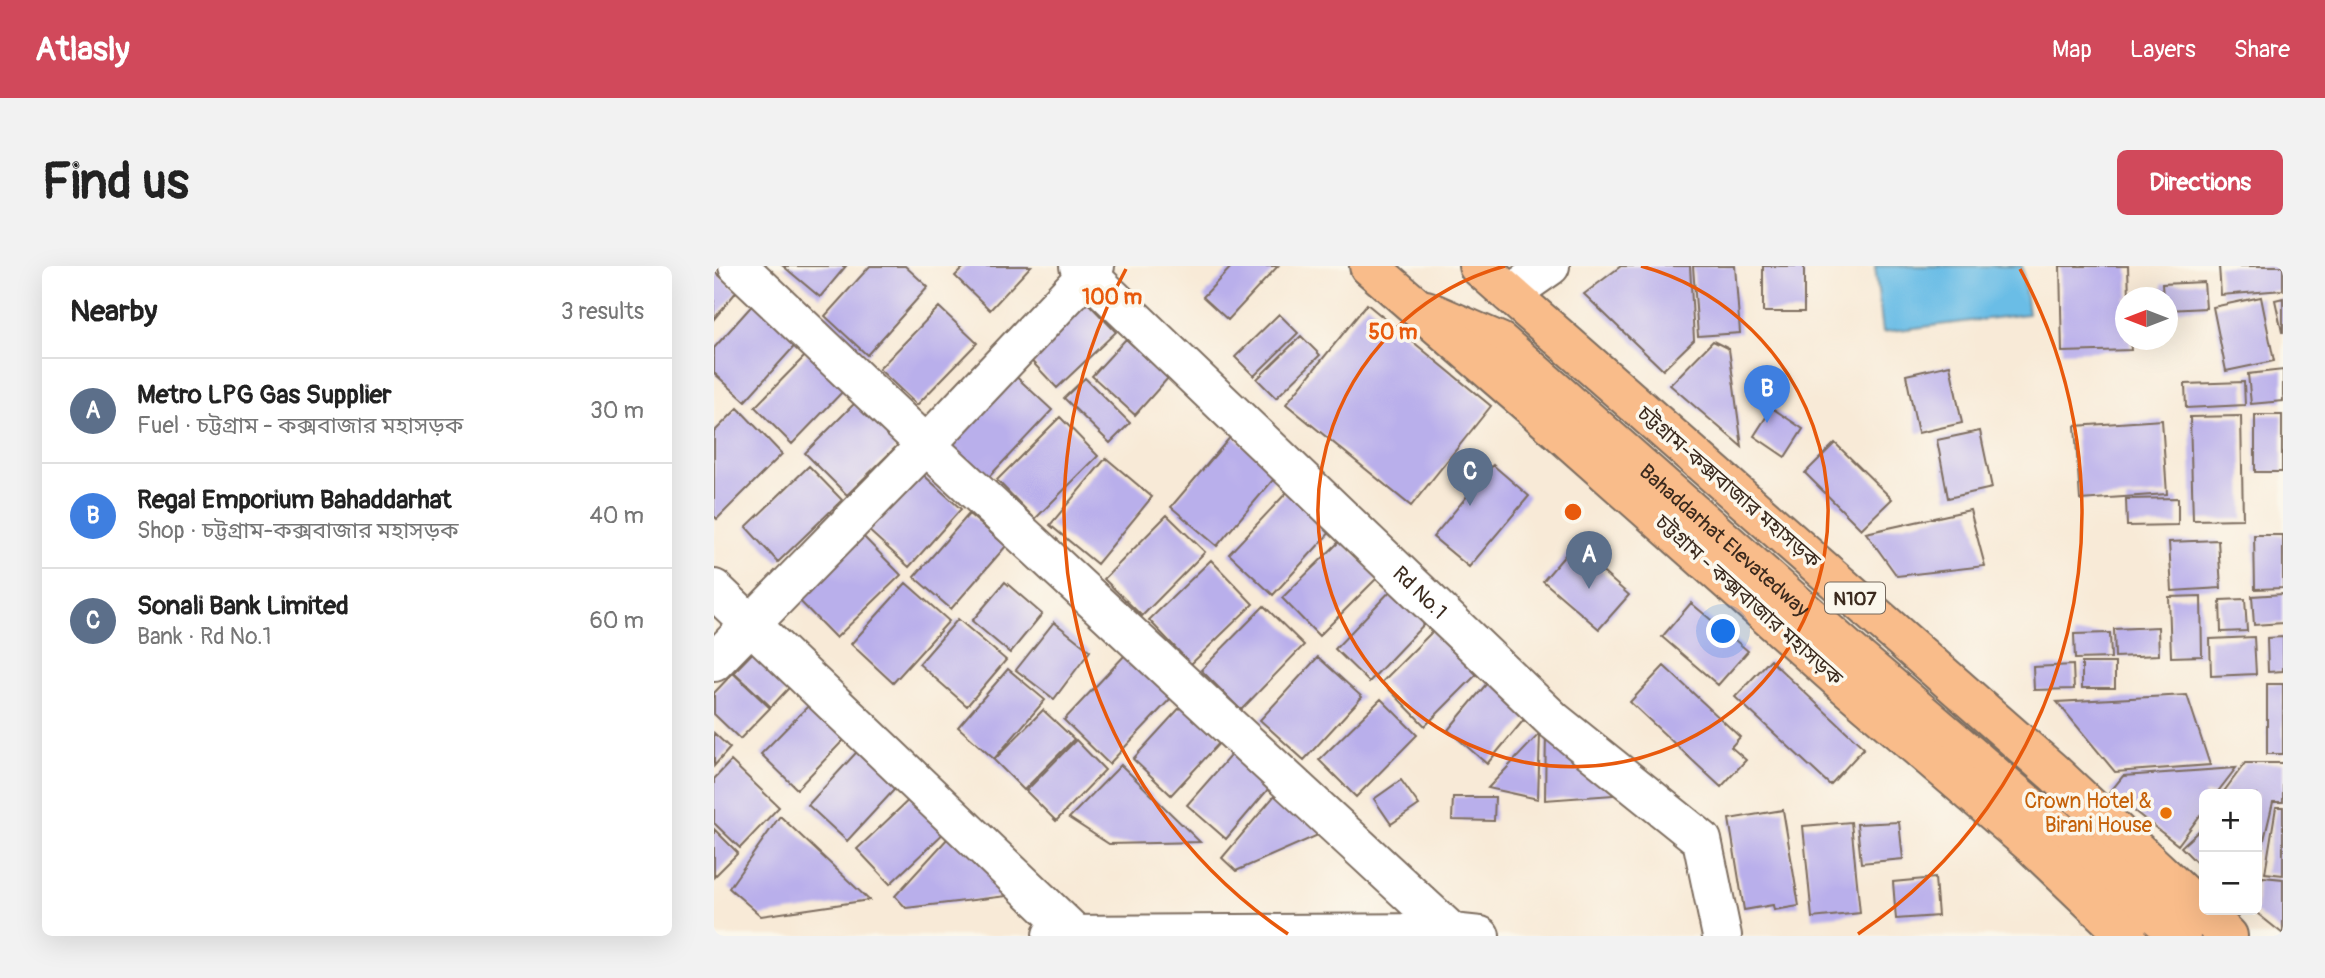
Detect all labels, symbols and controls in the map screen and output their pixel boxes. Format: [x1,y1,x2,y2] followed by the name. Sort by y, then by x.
[35,29,130,70] text: Atlasly
[2052,35,2092,64] text: Map
[2130,35,2196,64] text: Layers
[2234,35,2290,64] text: Share
[2117,150,2283,215] button: Directions
[42,152,189,213] text: Find us
[1082,284,1142,311] text: 100 m
[2115,287,2178,350] north arrow
[70,293,157,330] text: Nearby
[561,297,644,326] text: 3 results
[1369,319,1418,346] text: 50 m
[1744,365,1790,423] pin: B
[137,379,392,411] text: Metro LPG Gas Supplier
[86,396,100,425] text: A
[590,396,644,425] text: 30 m
[1631,400,1827,575] street label: চট্টগ্রাম-কক্সবাজার মহাসড়ক
[137,411,463,440] text: Fuel · চট্টগ্রাম - কক্সবাজার মহাসড়ক
[1447,448,1493,506] pin: C
[1633,458,1815,623] street label: Bahaddarhat Elevatedway
[137,484,452,516] text: Regal Emporium Bahaddarhat
[1561,500,1585,524] centre of rings
[86,501,100,530] text: B
[590,501,644,530] text: 40 m
[1648,508,1849,693] street label: চট্টগ্রাম - কক্সবাজার মহাসড়ক
[137,516,459,545] text: Shop · চট্টগ্রাম-কক্সবাজার মহাসড়ক
[1566,531,1612,589] pin: A
[1387,560,1452,625] street label: Rd No.1
[1825,582,1885,614] road number: N107
[137,590,349,622] text: Sonali Bank Limited
[86,606,100,635] text: C
[589,606,644,635] text: 60 m
[1706,614,1740,648] your location
[137,622,272,651] text: Bank · Rd No.1
[2024,788,2153,839] place label: Crown Hotel & Birani House
[2199,789,2262,915] map controls
[2199,789,2262,852] button: +
[2158,805,2174,821] marker: Crown Hotel & Birani House
[2199,852,2262,915] button: −

